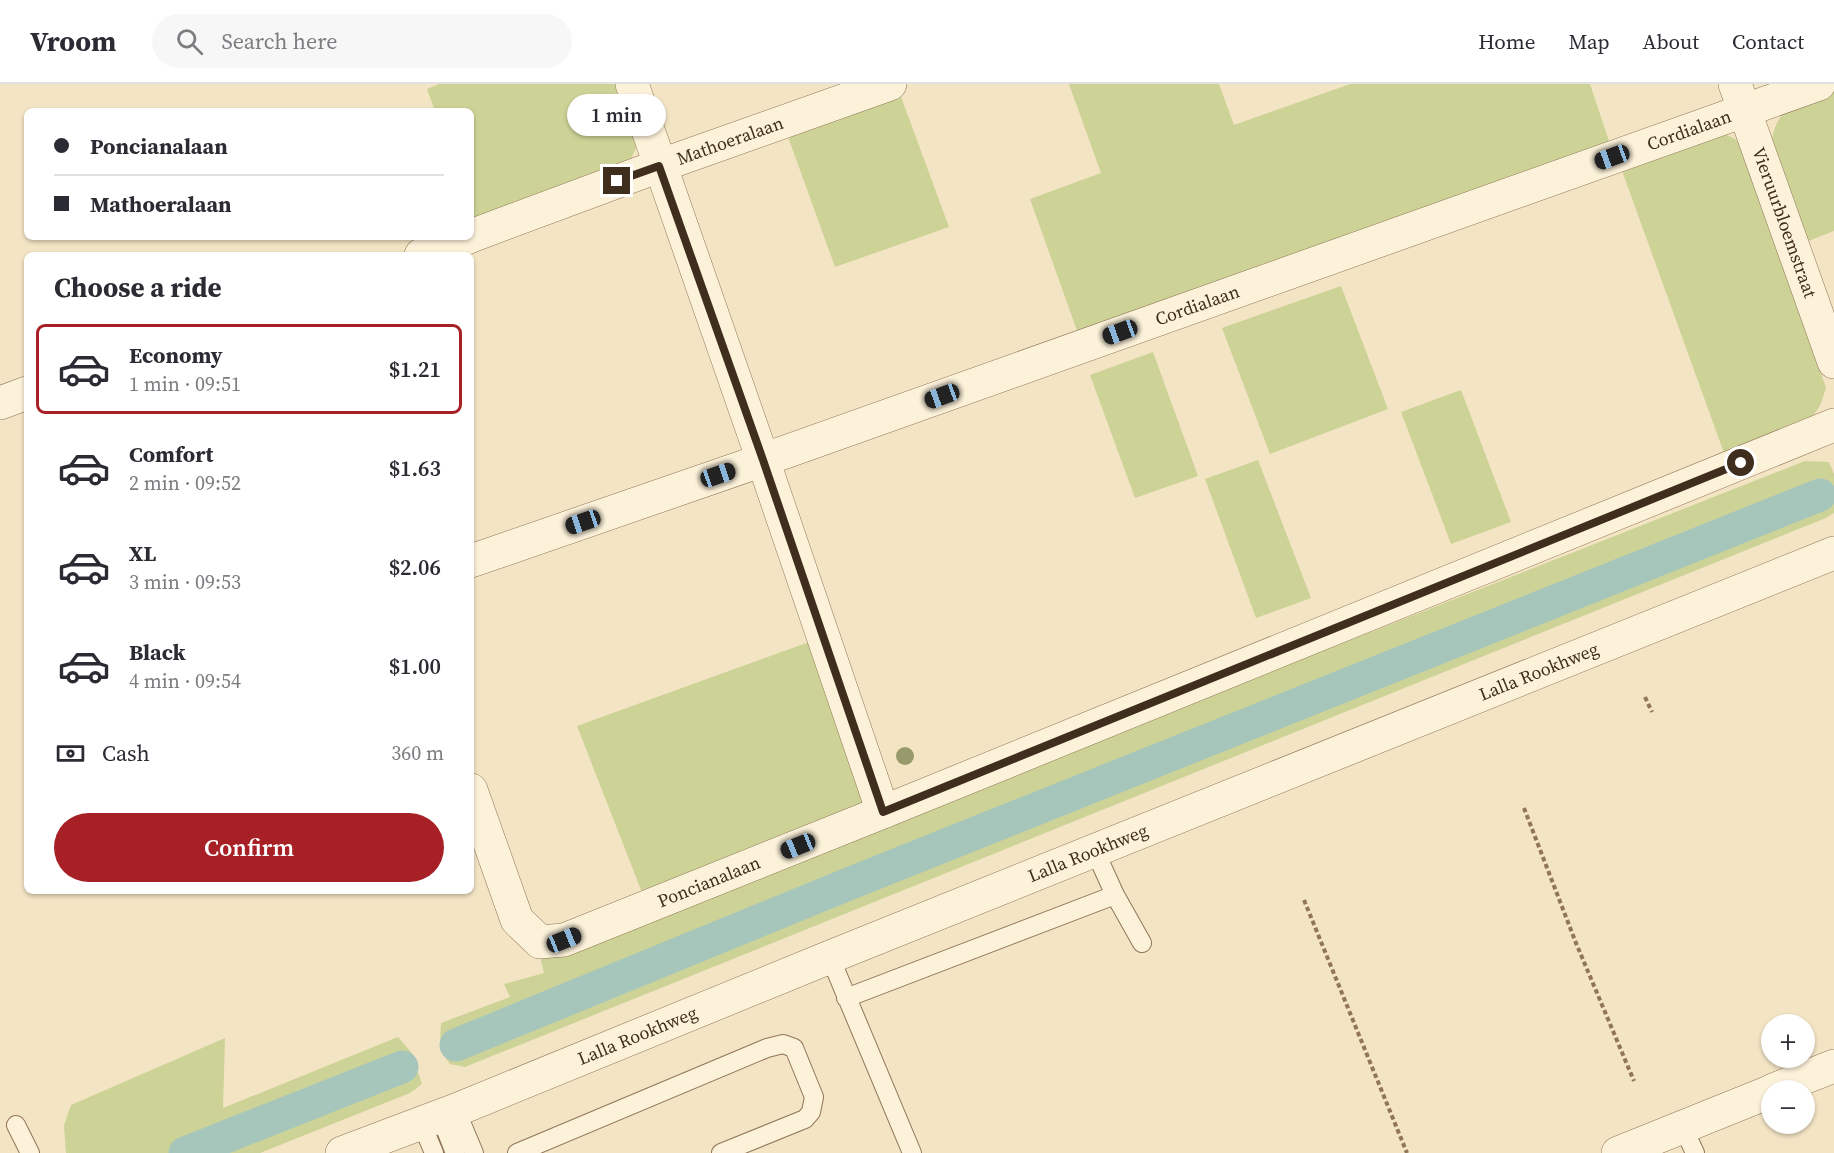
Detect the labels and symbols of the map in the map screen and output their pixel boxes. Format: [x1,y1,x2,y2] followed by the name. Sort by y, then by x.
[568,94,666,136] callout: 1 min
[1643,103,1735,156] street label: Cordialaan
[673,110,787,171] street label: Mathoeralaan
[1592,142,1632,172] car
[1746,144,1823,301] street label: Vieruurbloemstraat
[603,167,630,194] route end
[1152,278,1243,331] street label: Cordialaan
[1100,317,1140,347] car
[922,381,962,411] car
[1727,449,1754,476] route start
[698,461,738,489] car
[563,508,603,536] car
[1475,636,1602,707] street label: Lalla Rookhweg
[1024,817,1151,888] street label: Lalla Rookhweg
[778,831,818,861] car
[654,849,764,913] street label: Poncianalaan
[544,925,584,955] car
[574,1000,701,1071] street label: Lalla Rookhweg

